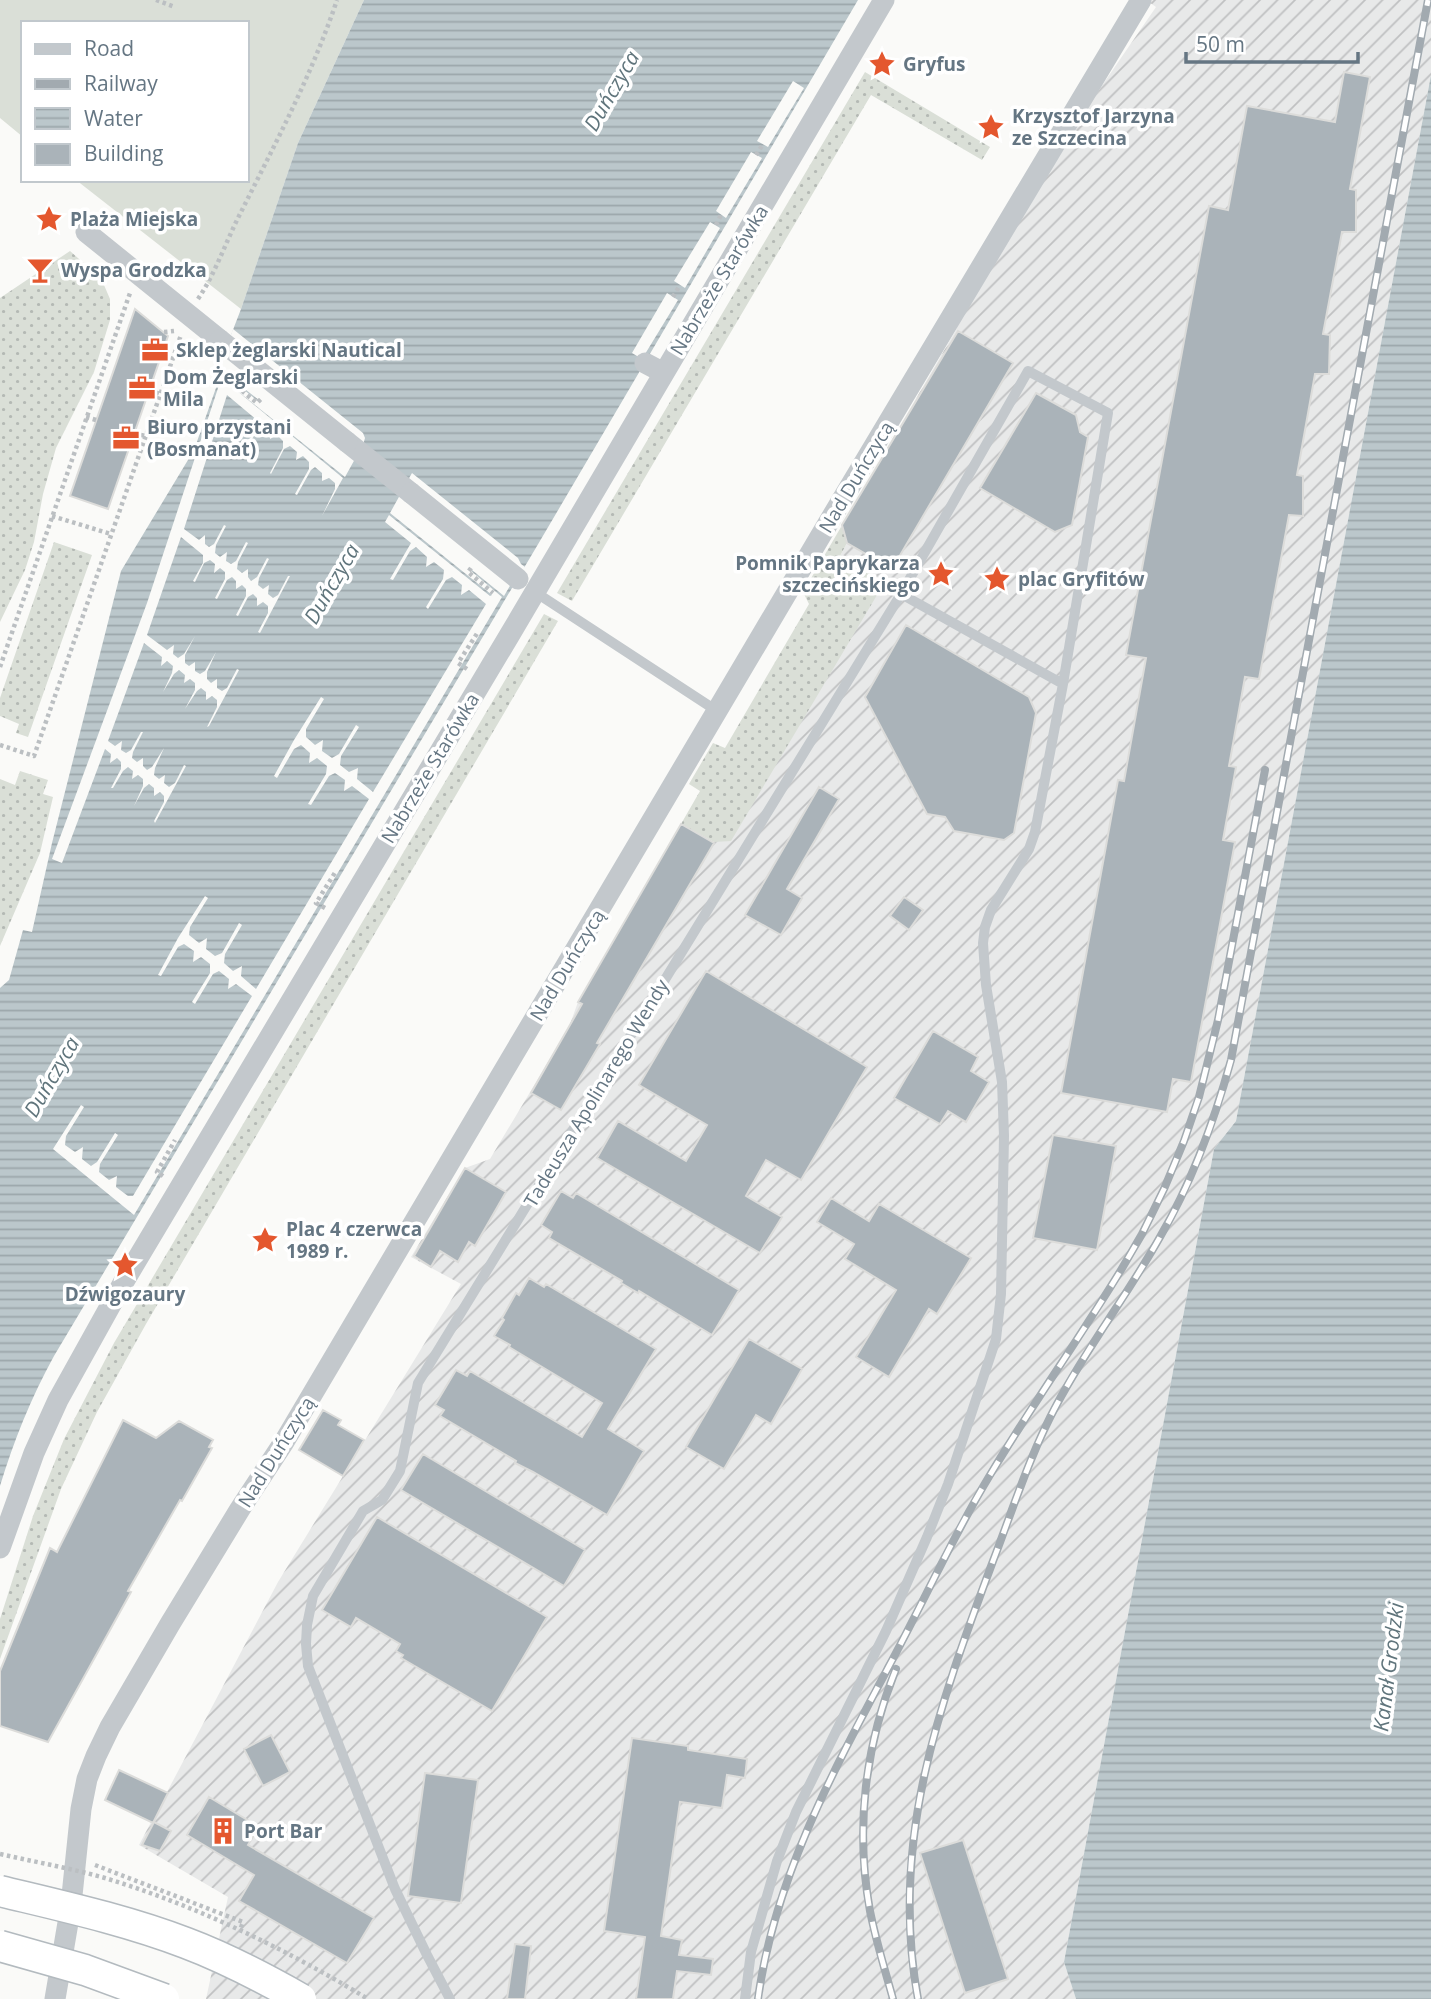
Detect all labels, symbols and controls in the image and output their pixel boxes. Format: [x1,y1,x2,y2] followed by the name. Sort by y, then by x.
[21,21,248,182] legend
[1186,21,1358,65] scale bar
[1196,30,1245,58] text: 50 m
[84,34,134,62] text: Road
[577,45,645,136] water label: Duńczyca
[867,49,897,79] place icon: Gryfus
[903,51,965,77] place label: Gryfus
[84,69,158,97] text: Railway
[1012,103,1175,151] place label: Krzysztof Jarzyna ze Szczecina
[84,104,143,132] text: Water
[976,112,1006,142] place icon: Krzysztof Jarzyna ze Szczecina
[84,139,163,167] text: Building
[664,200,774,360] street label: Nabrzeże Starówka
[34,204,64,234] place icon: Plaża Miejska
[70,206,198,232] place label: Plaża Miejska
[25,255,55,285] bar icon: Wyspa Grodzka
[61,257,207,283] place label: Wyspa Grodzka
[140,335,170,365] office icon: Sklep żeglarski Nautical
[176,337,402,363] place label: Sklep żeglarski Nautical
[163,364,298,412] place label: Dom Żeglarski Mila
[127,373,157,403] office icon: Dom Żeglarski Mila
[147,414,292,462] place label: Biuro przystani (Bosmanat)
[812,416,900,538] street label: Nad Duńczycą
[111,423,141,453] office icon: Biuro przystani (Bosmanat)
[297,538,365,629] water label: Duńczyca
[735,550,920,598] place label: Pomnik Paprykarza szczecińskiego
[926,559,956,589] place icon: Pomnik Paprykarza szczecińskiego
[982,564,1012,594] place icon: plac Gryfitów
[1018,566,1145,592] place label: plac Gryfitów
[375,688,485,848] street label: Nabrzeże Starówka
[523,904,611,1026] street label: Nad Duńczycą
[518,974,675,1212] street label: Tadeusza Apolinarego Wendy
[17,1031,85,1122] water label: Duńczyca
[286,1216,422,1264] place label: Plac 4 czerwca 1989 r.
[250,1225,280,1255] place icon: Plac 4 czerwca 1989 r.
[110,1250,140,1280] place icon: Dźwigozaury
[65,1281,185,1307] place label: Dźwigozaury
[232,1392,320,1512] street label: Nad Duńczycą
[1366,1600,1410,1733] water label: Kanał Grodzki
[208,1816,238,1846] building icon: Port Bar
[244,1818,323,1844] place label: Port Bar

